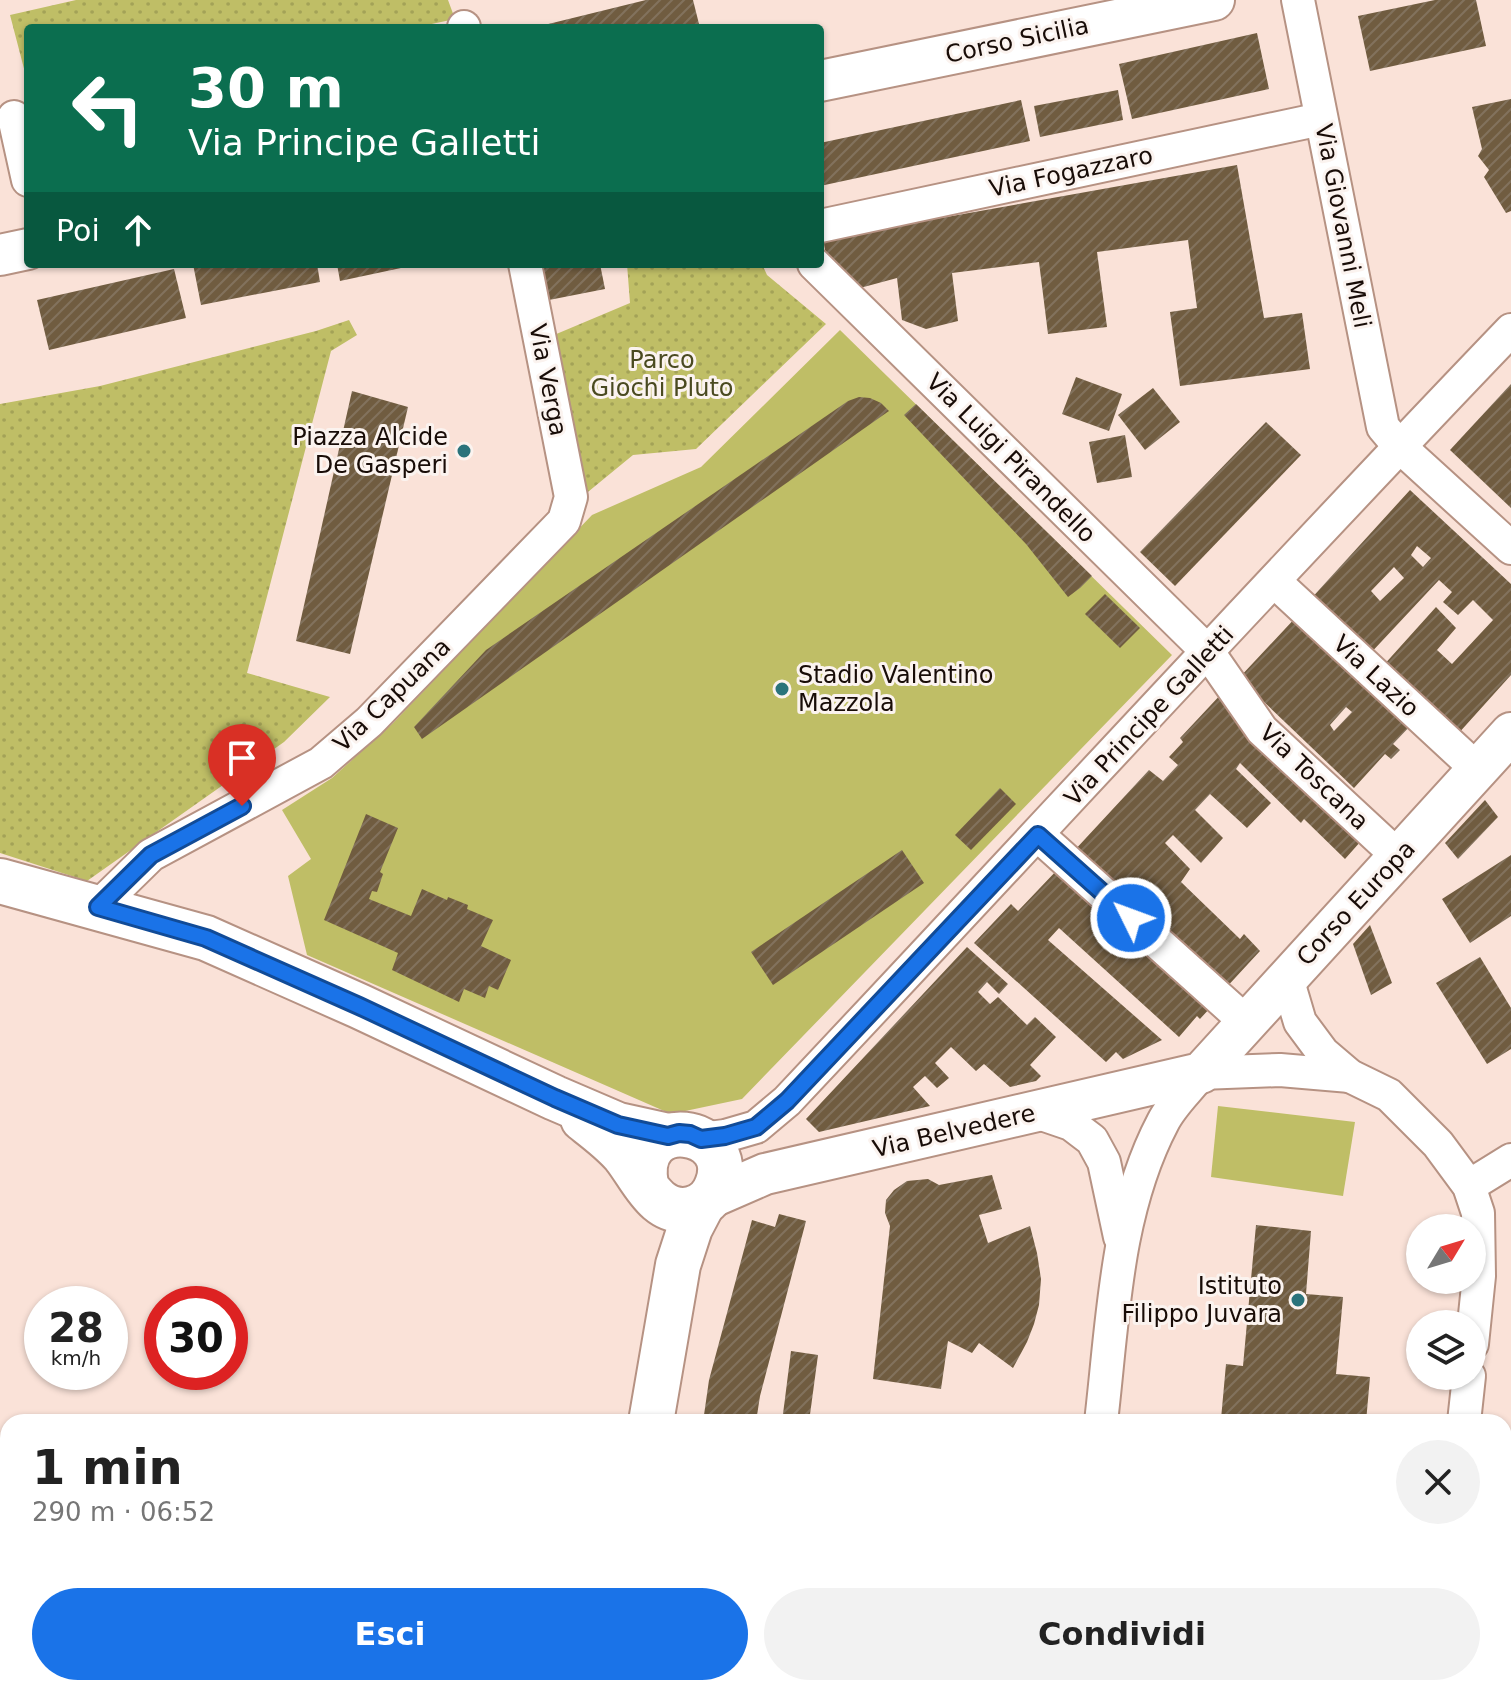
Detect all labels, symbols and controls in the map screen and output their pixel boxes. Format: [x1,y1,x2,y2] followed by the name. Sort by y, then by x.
[943,11,1091,69] street label: Corso Sicilia
[188,55,344,120] text: 30 m
[56,56,160,160] icon: left
[188,122,541,163] text: Via Principe Galletti
[1309,122,1377,330] street label: Via Giovanni Meli
[987,141,1155,203] street label: Via Fogazzaro
[116,208,160,252] icon: ahead
[56,213,100,248] text: Poi
[523,322,573,438] street label: Via Verga
[590,346,734,402] park label: Parco Giochi Pluto
[921,368,1101,548] street label: Via Luigi Pirandello
[292,423,448,479] place label: Piazza Alcide De Gasperi
[455,442,473,460] marker: Piazza Alcide De Gasperi
[1059,620,1239,812] street label: Via Principe Galletti
[1327,629,1425,723] street label: Via Lazio
[328,632,456,758] street label: Via Capuana
[798,661,993,717] place label: Stadio Valentino Mazzola
[773,680,791,698] marker: Stadio Valentino Mazzola
[1254,718,1374,836] street label: Via Toscana
[208,724,276,806] pin
[220,736,264,780] icon: arrive
[1291,835,1421,971] street label: Corso Europa
[1089,876,1173,960] position arrow
[870,1099,1038,1163] street label: Via Belvedere
[1406,1214,1486,1294] north arrow
[1406,1214,1486,1390] map controls
[1121,1272,1282,1328] place label: Istituto Filippo Juvara
[144,1286,248,1390] speed limit sign: 30
[1289,1291,1307,1309] marker: Istituto Filippo Juvara
[48,1305,104,1351] text: 28
[1406,1310,1486,1390] button: layers
[51,1346,101,1370] text: km/h
[32,1439,183,1495] text: 1 min
[1396,1440,1480,1524] button: close
[32,1497,215,1527] text: 290 m · 06:52
[32,1588,748,1680] button: Esci
[764,1588,1480,1680] button: Condividi

